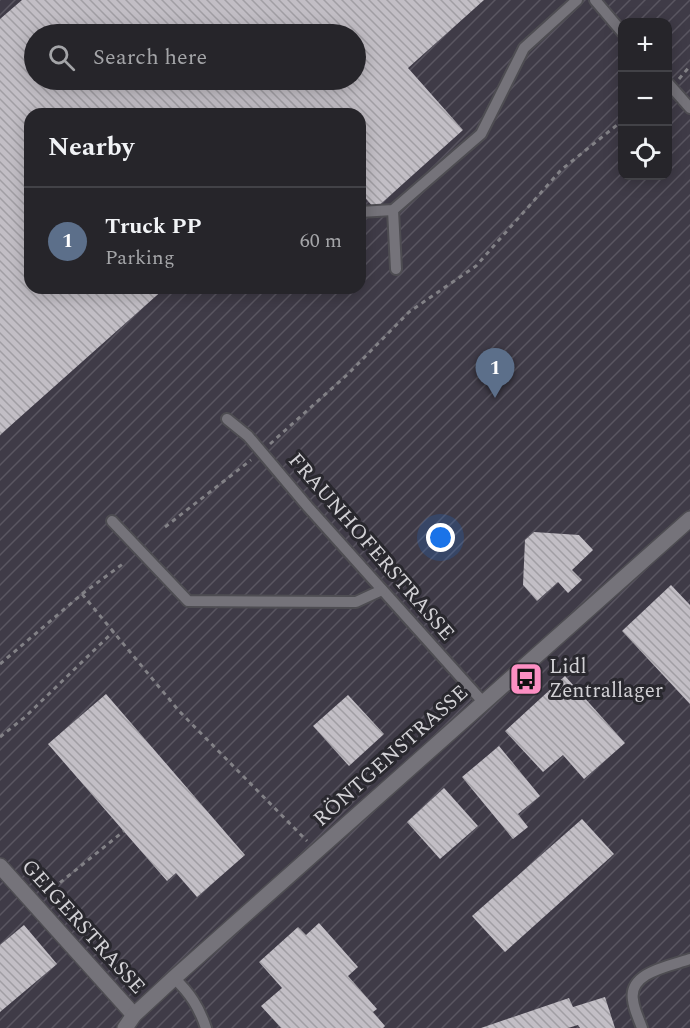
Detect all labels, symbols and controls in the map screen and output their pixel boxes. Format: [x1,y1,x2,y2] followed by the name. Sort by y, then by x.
[618,18,672,180] map controls
[618,18,672,72] button: +
[24,24,366,90] search box
[45,41,78,74] icon: search
[93,41,207,74] text: Search here
[618,72,672,126] button: −
[618,126,672,180] button: locate
[48,127,134,167] text: Nearby
[105,210,202,243] text: Truck PP
[62,226,73,256] text: 1
[300,226,342,256] text: 60 m
[105,243,175,273] text: Parking
[476,348,514,398] pin: 1
[280,446,462,648] street label: FRAUNHOFERSTRASSE
[426,523,455,552] your location
[549,651,663,707] place label: Lidl Zentrallager
[508,661,544,697] bus stop icon: Lidl Zentrallager
[306,677,476,835] street label: RÖNTGENSTRASSE
[13,852,153,1002] street label: GEIGERSTRASSE

